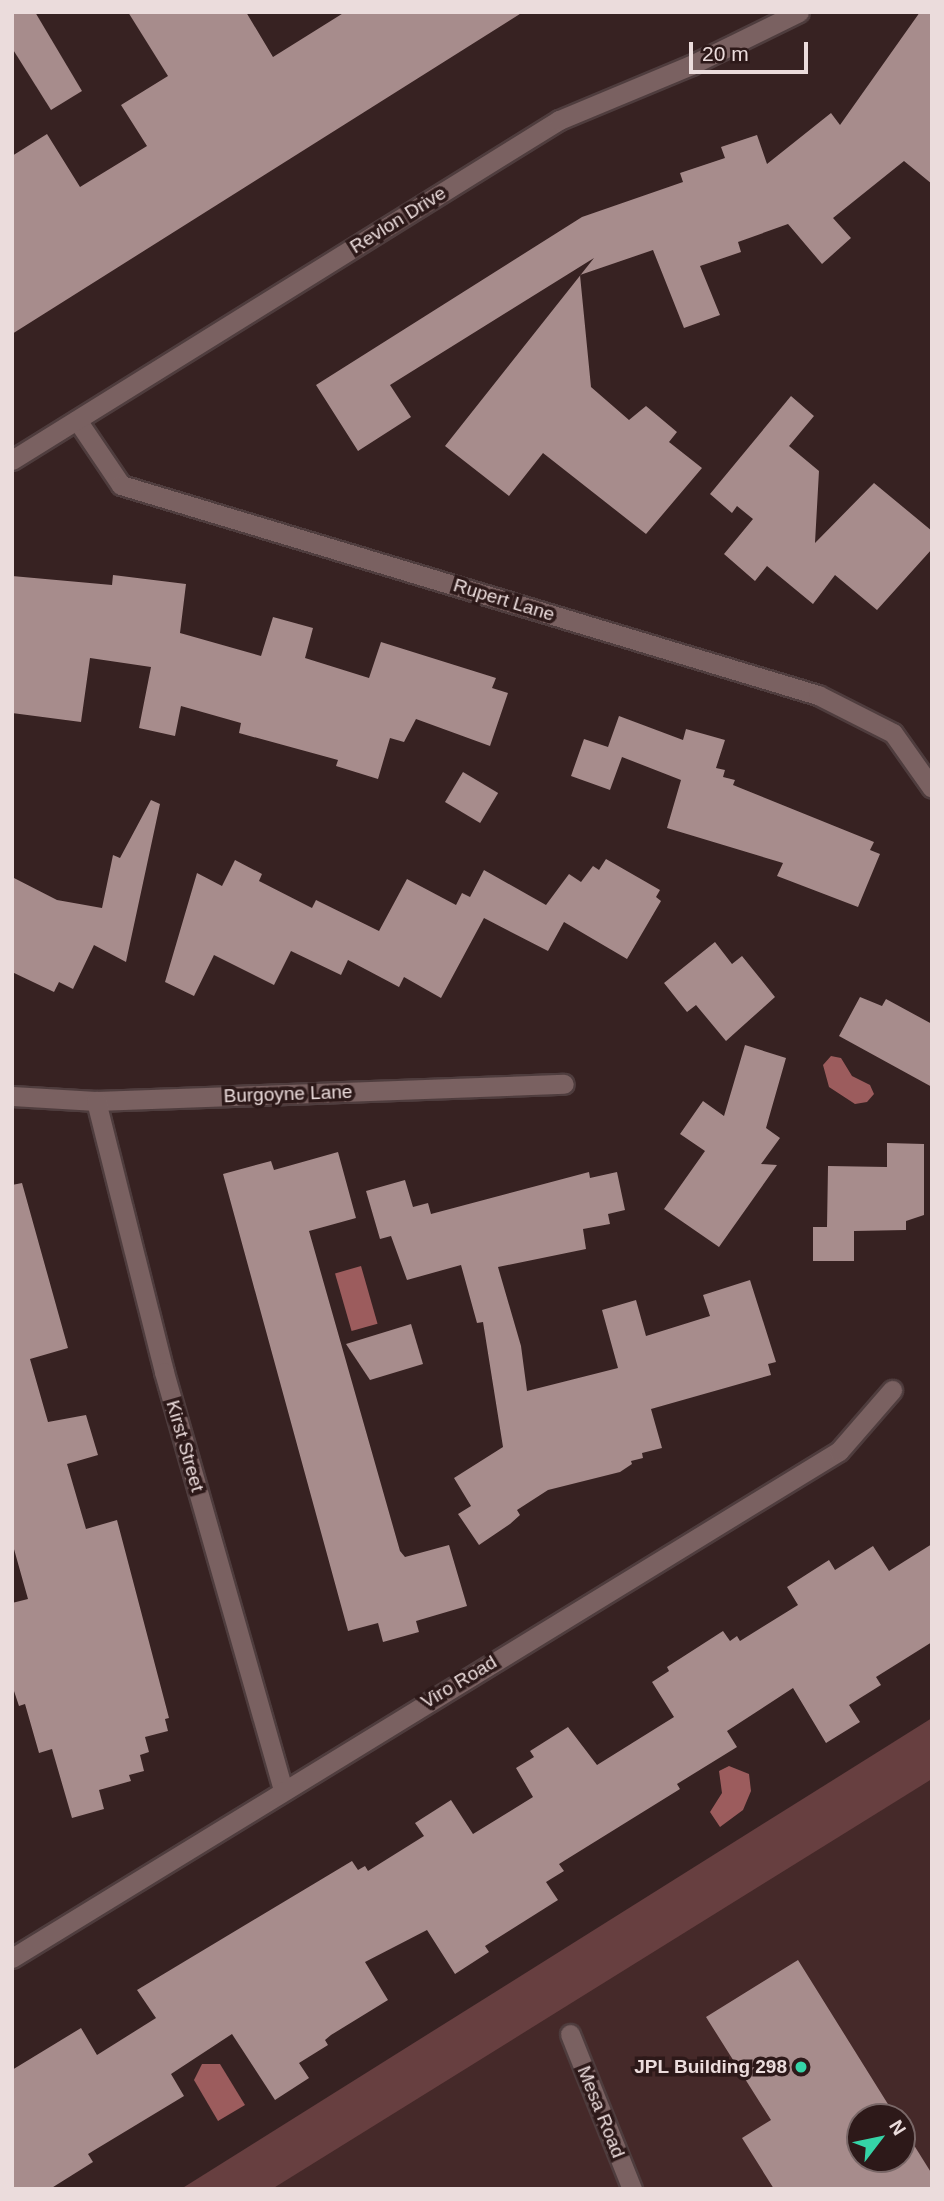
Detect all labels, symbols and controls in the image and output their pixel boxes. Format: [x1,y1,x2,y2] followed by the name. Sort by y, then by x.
[692,28,811,72] scale bar
[702,42,749,65] text: 20 m
[346,182,450,258] street label: Revlon Drive
[451,574,557,626] street label: Rupert Lane
[223,1080,353,1108] street label: Burgoyne Lane
[161,1398,209,1494] street label: Kirst Street
[417,1651,501,1713] street label: Viro Road
[634,2056,787,2078] place label: JPL Building 298
[793,2059,809,2075] marker: JPL Building 298
[572,2063,630,2161] street label: Mesa Road
[846,2103,916,2173] north arrow
[885,2116,910,2139] text: N

